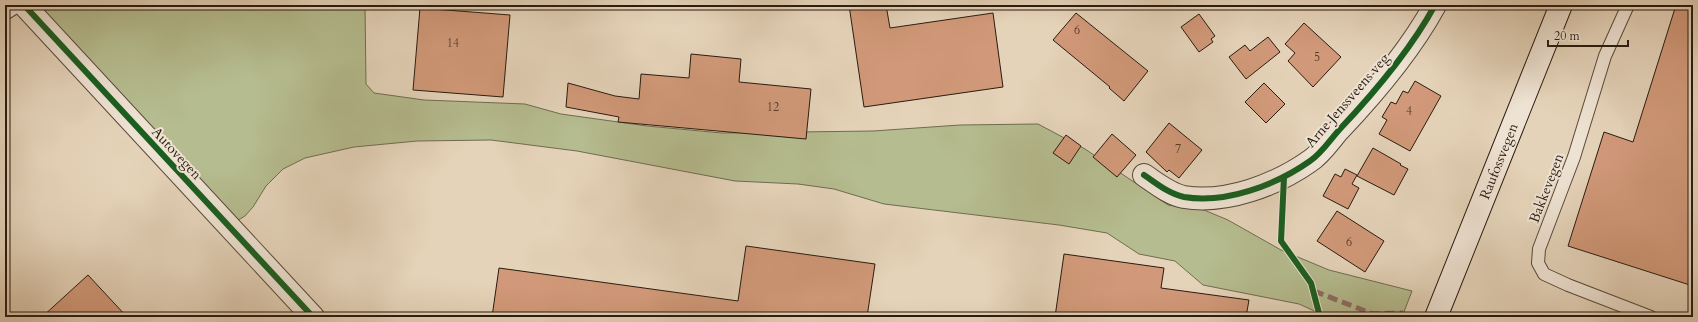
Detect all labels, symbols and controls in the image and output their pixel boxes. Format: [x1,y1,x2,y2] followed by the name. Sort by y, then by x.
[1074,22,1080,38] house number: 6
[1548,22,1628,48] scale bar
[1554,28,1581,44] text: 20 m
[447,35,459,51] house number: 14
[1301,49,1394,151] street label: Arne Jenssveens veg
[1314,49,1320,65] house number: 5
[767,99,779,115] house number: 12
[1406,103,1412,119] house number: 4
[1475,120,1523,202] street label: Raufossvegen
[147,123,206,184] street label: Autovegen
[1175,141,1181,157] house number: 7
[1525,151,1568,225] street label: Bakkevegen
[1346,234,1352,250] house number: 6

